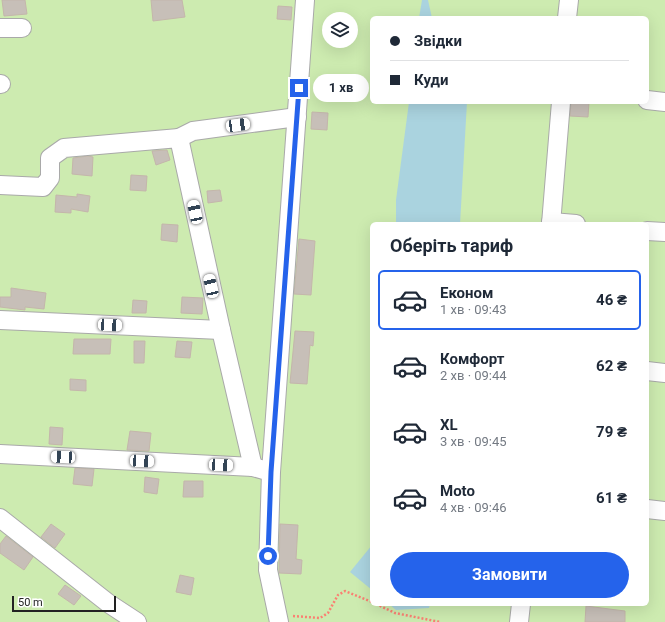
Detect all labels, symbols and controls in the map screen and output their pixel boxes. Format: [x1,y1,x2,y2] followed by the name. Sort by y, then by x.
[322,12,358,48] map controls
[322,12,358,48] button: layers
[414,32,462,50] text: Звідки
[414,71,448,89] text: Куди
[313,74,369,102] callout: 1 хв
[290,79,308,97] route end
[329,80,353,95] text: 1 хв
[225,117,251,133] car
[187,199,203,225] car
[390,235,513,256] text: Оберіть тариф
[202,273,220,299] car
[392,282,428,318] icon: car
[440,284,493,302] text: Економ
[596,291,627,309] text: 46 ₴
[440,302,507,317] text: 1 хв · 09:43
[98,318,122,332] car
[392,348,428,384] icon: car
[440,350,504,368] text: Комфорт
[596,357,627,375] text: 62 ₴
[440,368,507,383] text: 2 хв · 09:44
[392,414,428,450] icon: car
[440,416,458,434] text: XL
[596,423,627,441] text: 79 ₴
[440,434,507,449] text: 3 хв · 09:45
[51,450,75,464] car
[130,454,154,468] car
[209,458,233,472] car
[392,480,428,516] icon: car
[440,482,475,500] text: Moto
[596,489,627,507] text: 61 ₴
[440,500,507,515] text: 4 хв · 09:46
[259,547,277,565] route start
[390,552,629,598] button: Замовити
[12,594,116,613] scale bar
[18,596,43,609] text: 50 m

